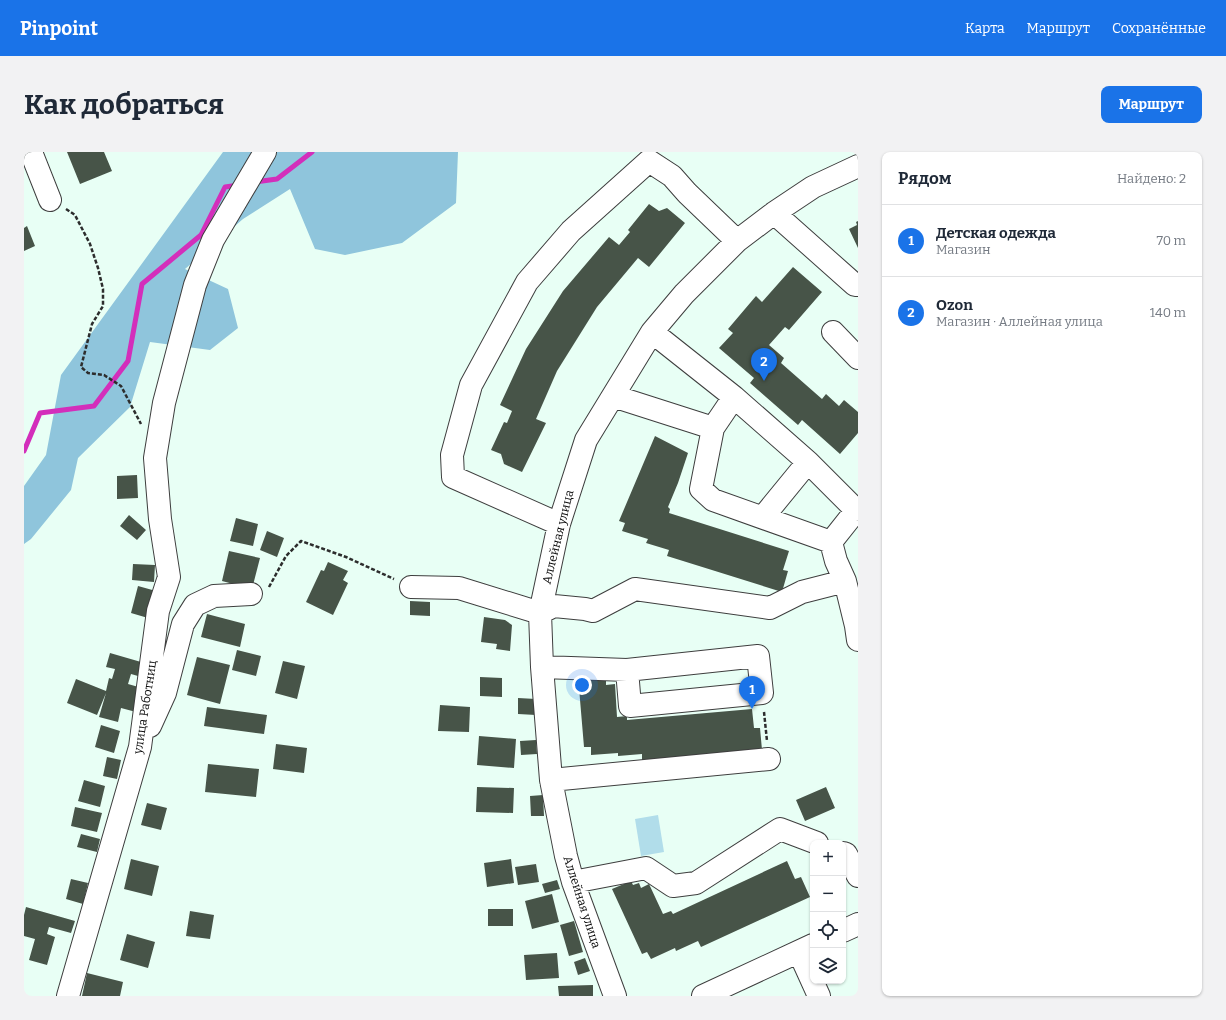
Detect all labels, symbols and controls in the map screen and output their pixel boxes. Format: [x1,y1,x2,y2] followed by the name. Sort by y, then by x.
[20,17,98,40] text: Pinpoint
[965,20,1005,37] text: Карта
[1027,20,1090,37] text: Маршрут
[1112,20,1206,37] text: Сохранённые
[1101,86,1202,123] button: Маршрут
[24,88,224,121] text: Как добраться
[898,168,951,189] text: Рядом
[1117,171,1186,186] text: Найдено: 2
[936,224,1056,242] text: Детская одежда
[908,233,914,248] text: 1
[1156,233,1186,248] text: 70 m
[936,242,991,257] text: Магазин
[936,296,973,314] text: Ozon
[907,305,915,320] text: 2
[1150,305,1186,320] text: 140 m
[936,314,1103,329] text: Магазин · Аллейная улица
[751,348,777,381] pin: 2
[540,488,577,585] street label: Аллейная улица
[131,659,159,756] street label: улица Работниц
[572,675,592,695] your location
[739,676,765,709] pin: 1
[810,840,846,984] map controls
[810,840,846,876] button: +
[560,854,604,950] street label: Аллейная улица
[810,876,846,912] button: −
[810,912,846,948] button: locate
[810,948,846,984] button: layers

